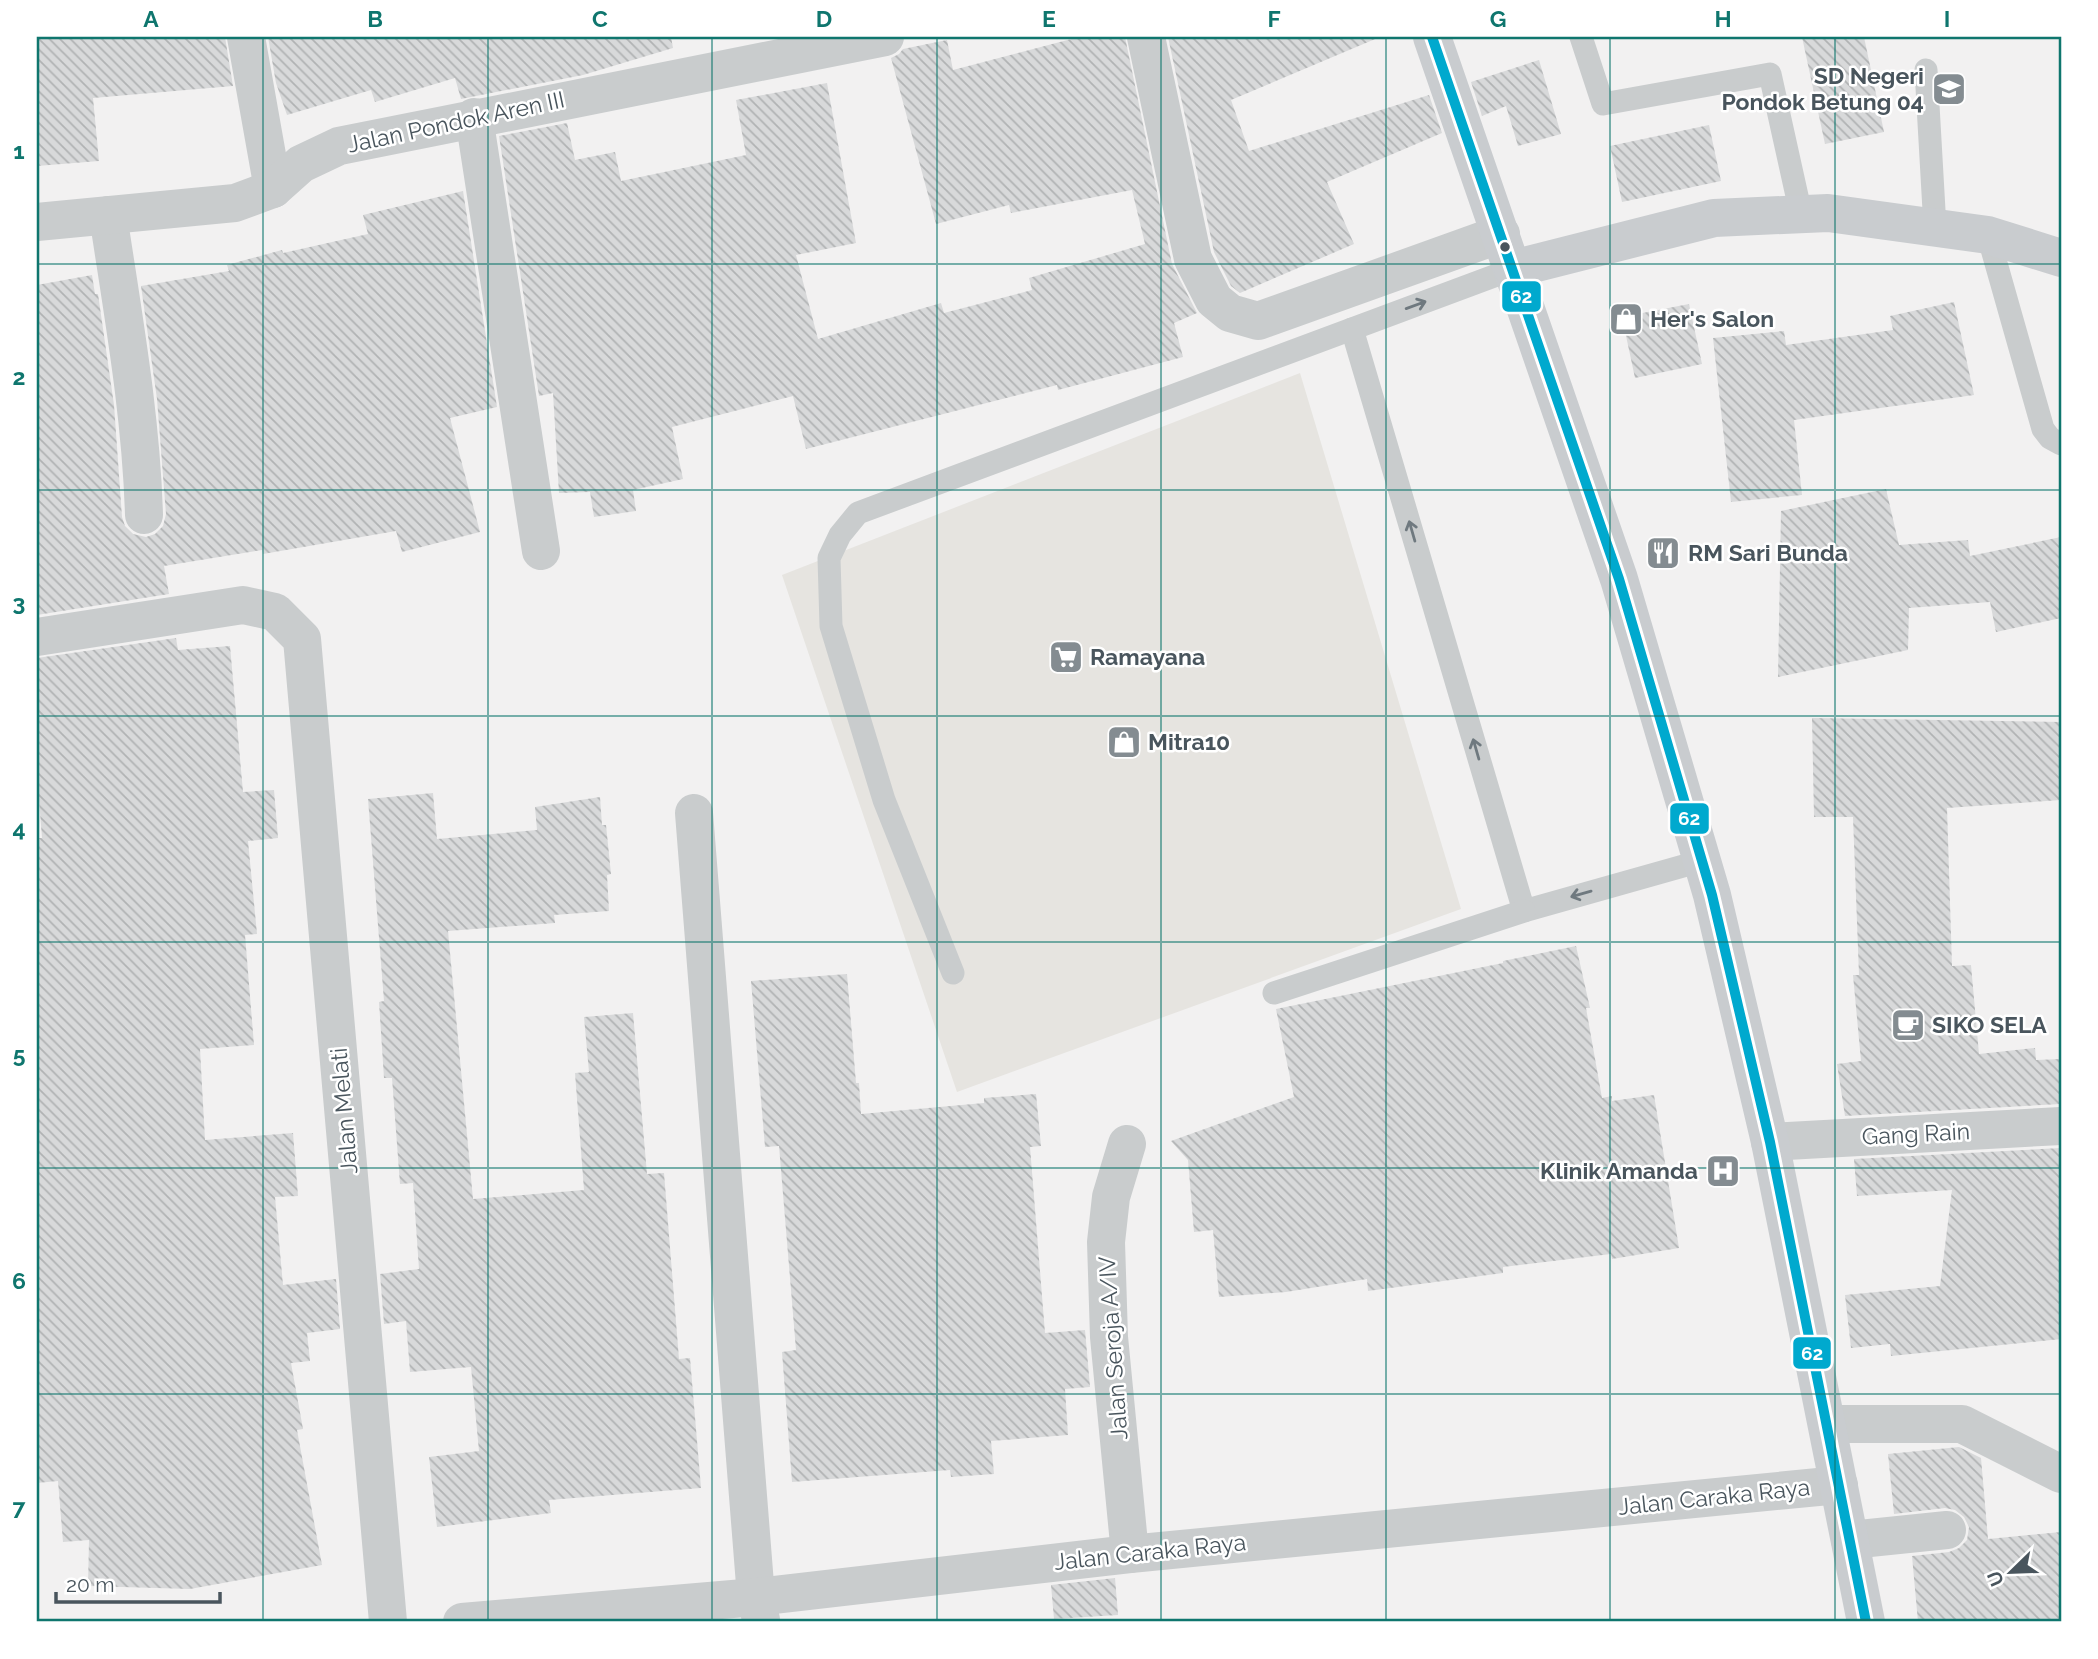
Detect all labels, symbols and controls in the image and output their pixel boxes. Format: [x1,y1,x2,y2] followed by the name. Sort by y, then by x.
[143,5,159,32] text: A
[367,5,383,32] text: B
[592,5,608,32] text: C
[816,5,832,32] text: D
[1042,5,1056,32] text: E
[1267,5,1281,32] text: F
[1490,5,1506,32] text: G
[1714,5,1732,32] text: H
[1944,5,1950,32] text: I
[1721,62,1924,115] place label: SD Negeri Pondok Betung 04
[1930,70,1968,108] school or university icon: SD Negeri Pondok Betung 04
[345,85,567,158] street label: Jalan Pondok Aren III
[13,137,25,164] text: 1
[1498,240,1512,254] unlabelled marker
[1501,280,1542,313] line badge: 62
[1510,285,1532,307] text: 62
[1405,298,1427,310] one-way arrow
[1607,300,1645,338] shop icon: Her's Salon
[1650,305,1774,332] place label: Her's Salon
[13,363,25,390] text: 2
[1404,521,1417,543] one-way arrow
[1644,534,1682,572] restaurant icon: RM Sari Bunda
[1688,539,1848,566] place label: RM Sari Bunda
[13,589,25,616] text: 3
[1047,638,1085,676] supermarket icon: Ramayana
[1090,643,1205,670] place label: Ramayana
[1105,723,1143,761] shop icon: Mitra10
[1148,728,1230,755] place label: Mitra10
[1469,739,1482,761] one-way arrow
[1669,802,1710,835] line badge: 62
[1678,807,1700,829] text: 62
[12,815,26,842] text: 4
[1570,889,1592,902] one-way arrow
[1889,1006,1927,1044] cafe icon: SIKO SELA
[1932,1011,2047,1038] place label: SIKO SELA
[13,1041,26,1068] text: 5
[325,1047,362,1175] street label: Jalan Melati
[1861,1117,1971,1150] street label: Gang Rain
[1704,1152,1742,1190] hospital icon: Klinik Amanda
[1540,1157,1698,1184] place label: Klinik Amanda
[1093,1255,1132,1441] street label: Jalan Seroja A/IV
[12,1267,26,1294] text: 6
[1792,1336,1832,1370] line badge: 62
[1801,1342,1823,1364] text: 62
[1617,1473,1811,1520] street label: Jalan Caraka Raya
[13,1493,26,1520] text: 7
[1053,1528,1247,1575] street label: Jalan Caraka Raya
[1976,1536,2046,1606] north arrow
[56,1561,220,1605] scale bar
[1982,1568,2008,1590] text: U
[66,1572,114,1597] text: 20 m

